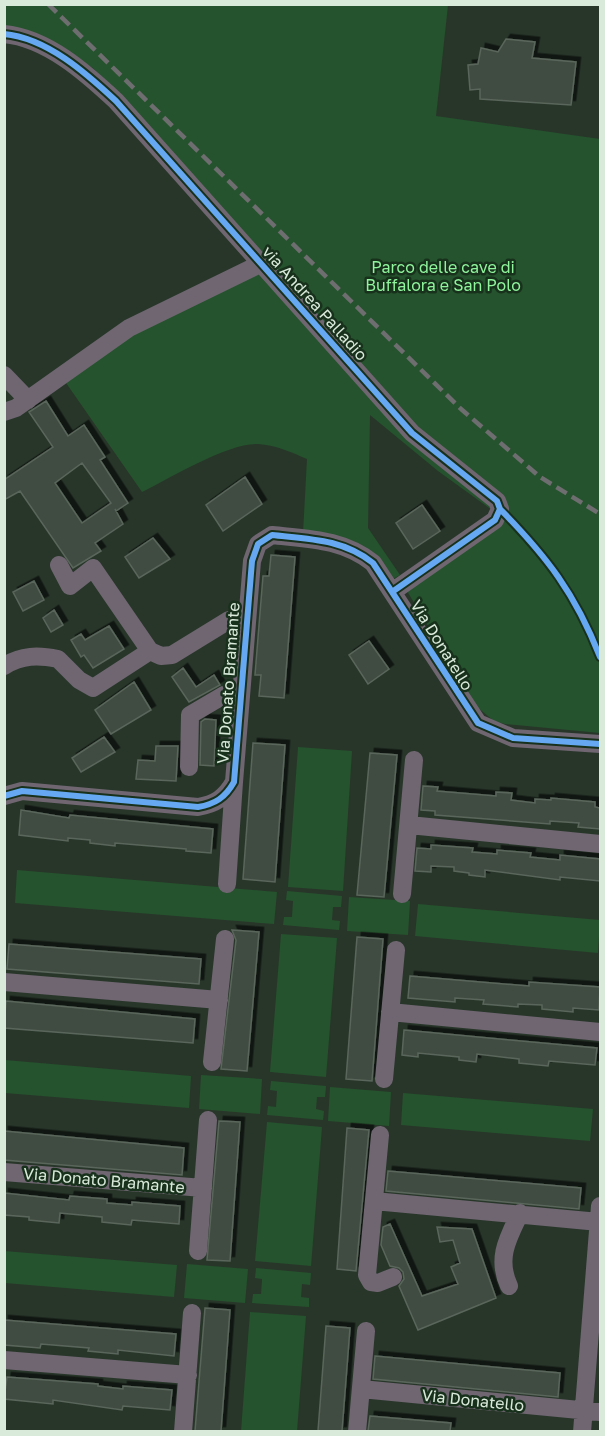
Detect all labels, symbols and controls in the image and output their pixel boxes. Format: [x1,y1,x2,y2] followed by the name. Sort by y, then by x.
[258,242,372,364] street label: via Andrea Palladio
[365,257,521,295] park label: Parco delle cave di Buffalora e San Polo
[406,596,478,694] street label: Via Donatello
[212,602,244,764] street label: Via Donato Bramante
[22,1163,186,1197] street label: Via Donato Bramante
[421,1385,525,1415] street label: Via Donatello

